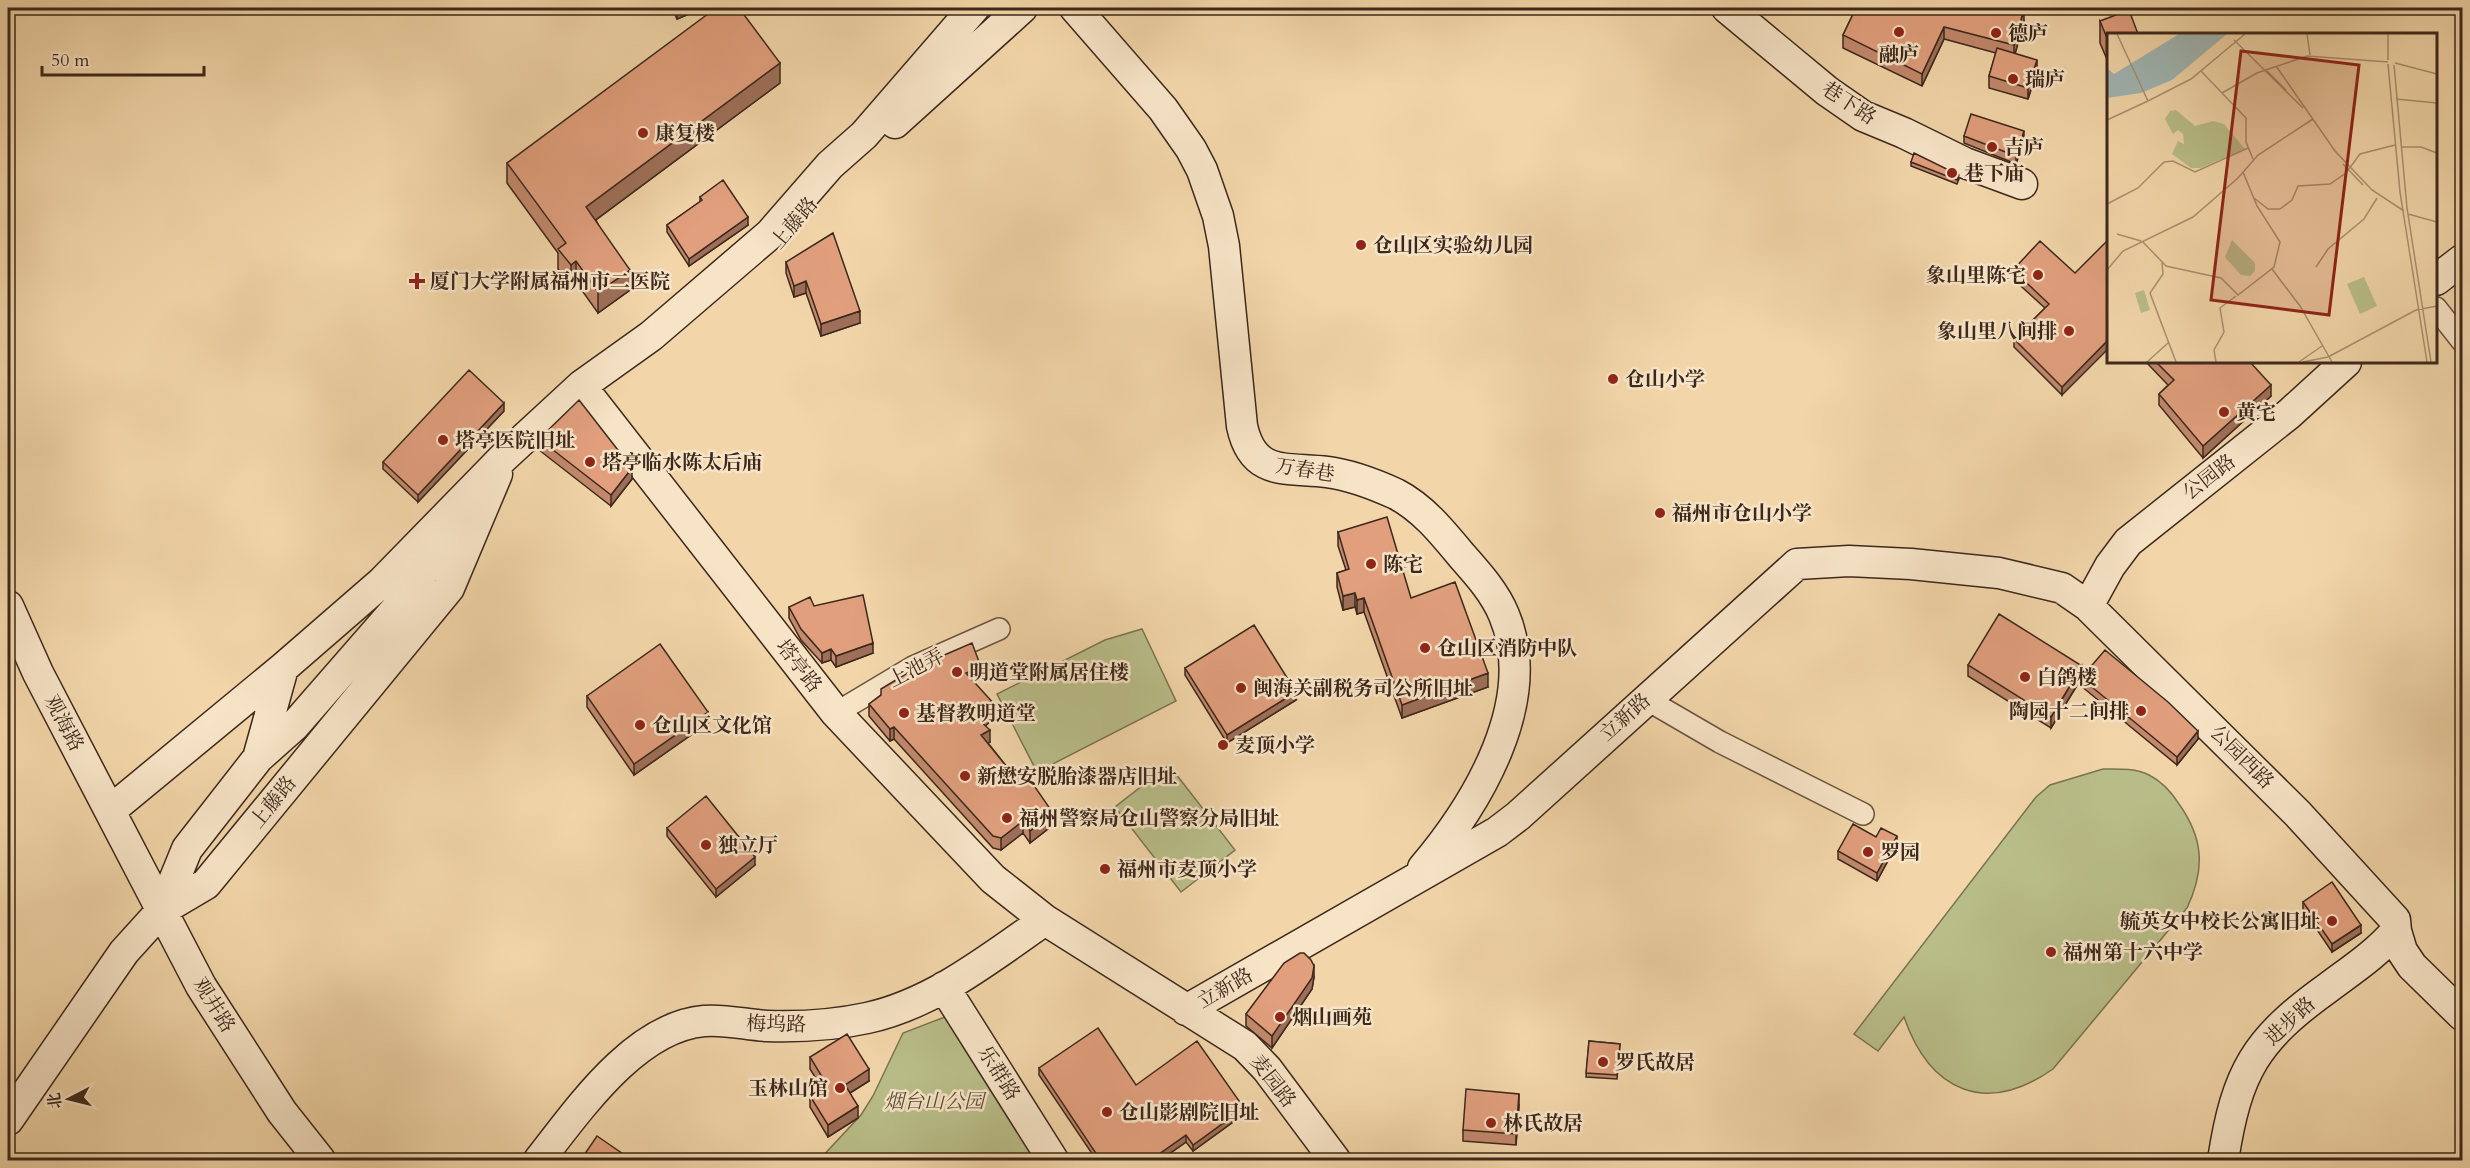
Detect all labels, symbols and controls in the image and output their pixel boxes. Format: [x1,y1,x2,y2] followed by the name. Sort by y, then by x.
[2008,20,2048,47] place label: 德庐
[1892,25,1906,39] marker: 融庐
[1989,26,2003,40] marker: 德庐
[2107,33,2437,363] inset map
[42,39,204,77] scale bar
[1879,41,1919,68] place label: 融庐
[51,48,90,73] text: 50 m
[2025,66,2065,93] place label: 瑞庐
[2006,72,2020,86] marker: 瑞庐
[1816,75,1882,131] street label: 巷下路
[655,120,715,147] place label: 康复楼
[636,126,650,140] marker: 康复楼
[2004,134,2044,161] place label: 吉庐
[1985,140,1999,154] marker: 吉庐
[1964,160,2024,187] place label: 巷下庙
[1945,166,1959,180] marker: 巷下庙
[764,191,824,255] street label: 上藤路
[1373,232,1533,259] place label: 仓山区实验幼儿园
[1354,238,1368,252] marker: 仓山区实验幼儿园
[1926,262,2026,289] place label: 象山里陈宅
[430,268,670,295] place label: 厦门大学附属福州市二医院
[2031,268,2045,282] marker: 象山里陈宅
[408,272,426,290] marker: 厦门大学附属福州市二医院
[1937,318,2057,345] place label: 象山里八间排
[2062,324,2076,338] marker: 象山里八间排
[1625,366,1705,393] place label: 仓山小学
[1606,372,1620,386] marker: 仓山小学
[2236,399,2276,426] place label: 黄宅
[2217,405,2231,419] marker: 黄宅
[455,427,575,454] place label: 塔亭医院旧址
[436,433,450,447] marker: 塔亭医院旧址
[2177,448,2241,506] street label: 公园路
[602,449,762,476] place label: 塔亭临水陈太后庙
[1273,452,1337,488] street label: 万春巷
[583,455,597,469] marker: 塔亭临水陈太后庙
[1672,500,1812,527] place label: 福州市仓山小学
[1653,506,1667,520] marker: 福州市仓山小学
[1383,551,1423,578] place label: 陈宅
[1364,557,1378,571] marker: 陈宅
[770,634,828,698] street label: 塔亭路
[1437,635,1577,662] place label: 仓山区消防中队
[1418,641,1432,655] marker: 仓山区消防中队
[883,642,949,694] street label: 上池弄
[969,659,1129,686] place label: 明道堂附属居住楼
[2037,664,2097,691] place label: 白鸽楼
[950,665,964,679] marker: 明道堂附属居住楼
[2018,670,2032,684] marker: 白鸽楼
[1253,675,1473,702] place label: 闽海关副税务司公所旧址
[1234,681,1248,695] marker: 闽海关副税务司公所旧址
[1594,687,1656,747] street label: 立新路
[38,690,90,756] street label: 观海路
[2009,698,2129,725] place label: 陶园十二间排
[916,700,1036,727] place label: 基督教明道堂
[2134,704,2148,718] marker: 陶园十二间排
[897,706,911,720] marker: 基督教明道堂
[652,712,772,739] place label: 仓山区文化馆
[633,718,647,732] marker: 仓山区文化馆
[2204,719,2280,795] street label: 公园西路
[1235,732,1315,759] place label: 麦顶小学
[1216,738,1230,752] marker: 麦顶小学
[977,763,1177,790] place label: 新懋安脱胎漆器店旧址
[958,769,972,783] marker: 新懋安脱胎漆器店旧址
[244,770,302,834] street label: 上藤路
[1019,805,1279,832] place label: 福州警察局仓山警察分局旧址
[1000,811,1014,825] marker: 福州警察局仓山警察分局旧址
[718,832,778,859] place label: 独立厅
[699,838,713,852] marker: 独立厅
[1880,839,1920,866] place label: 罗园
[1861,845,1875,859] marker: 罗园
[1117,856,1257,883] place label: 福州市麦顶小学
[1098,862,1112,876] marker: 福州市麦顶小学
[2120,908,2320,935] place label: 毓英女中校长公寓旧址
[2325,914,2339,928] marker: 毓英女中校长公寓旧址
[2063,939,2203,966] place label: 福州第十六中学
[2044,945,2058,959] marker: 福州第十六中学
[1192,961,1258,1015] street label: 立新路
[187,972,241,1038] street label: 观井路
[2259,991,2321,1051] street label: 进步路
[1292,1004,1372,1031] place label: 烟山画苑
[746,1010,806,1038] street label: 梅坞路
[1273,1010,1287,1024] marker: 烟山画苑
[972,1040,1026,1106] street label: 乐群路
[1244,1049,1302,1113] street label: 麦园路
[1615,1049,1695,1076] place label: 罗氏故居
[1596,1055,1610,1069] marker: 罗氏故居
[39,1069,99,1129] north arrow
[748,1075,828,1102] place label: 玉林山馆
[833,1081,847,1095] marker: 玉林山馆
[884,1088,987,1115] park label: 烟台山公园
[43,1091,67,1110] text: 北
[1119,1099,1259,1126] place label: 仓山影剧院旧址
[1100,1105,1114,1119] marker: 仓山影剧院旧址
[1503,1110,1583,1137] place label: 林氏故居
[1484,1116,1498,1130] marker: 林氏故居

